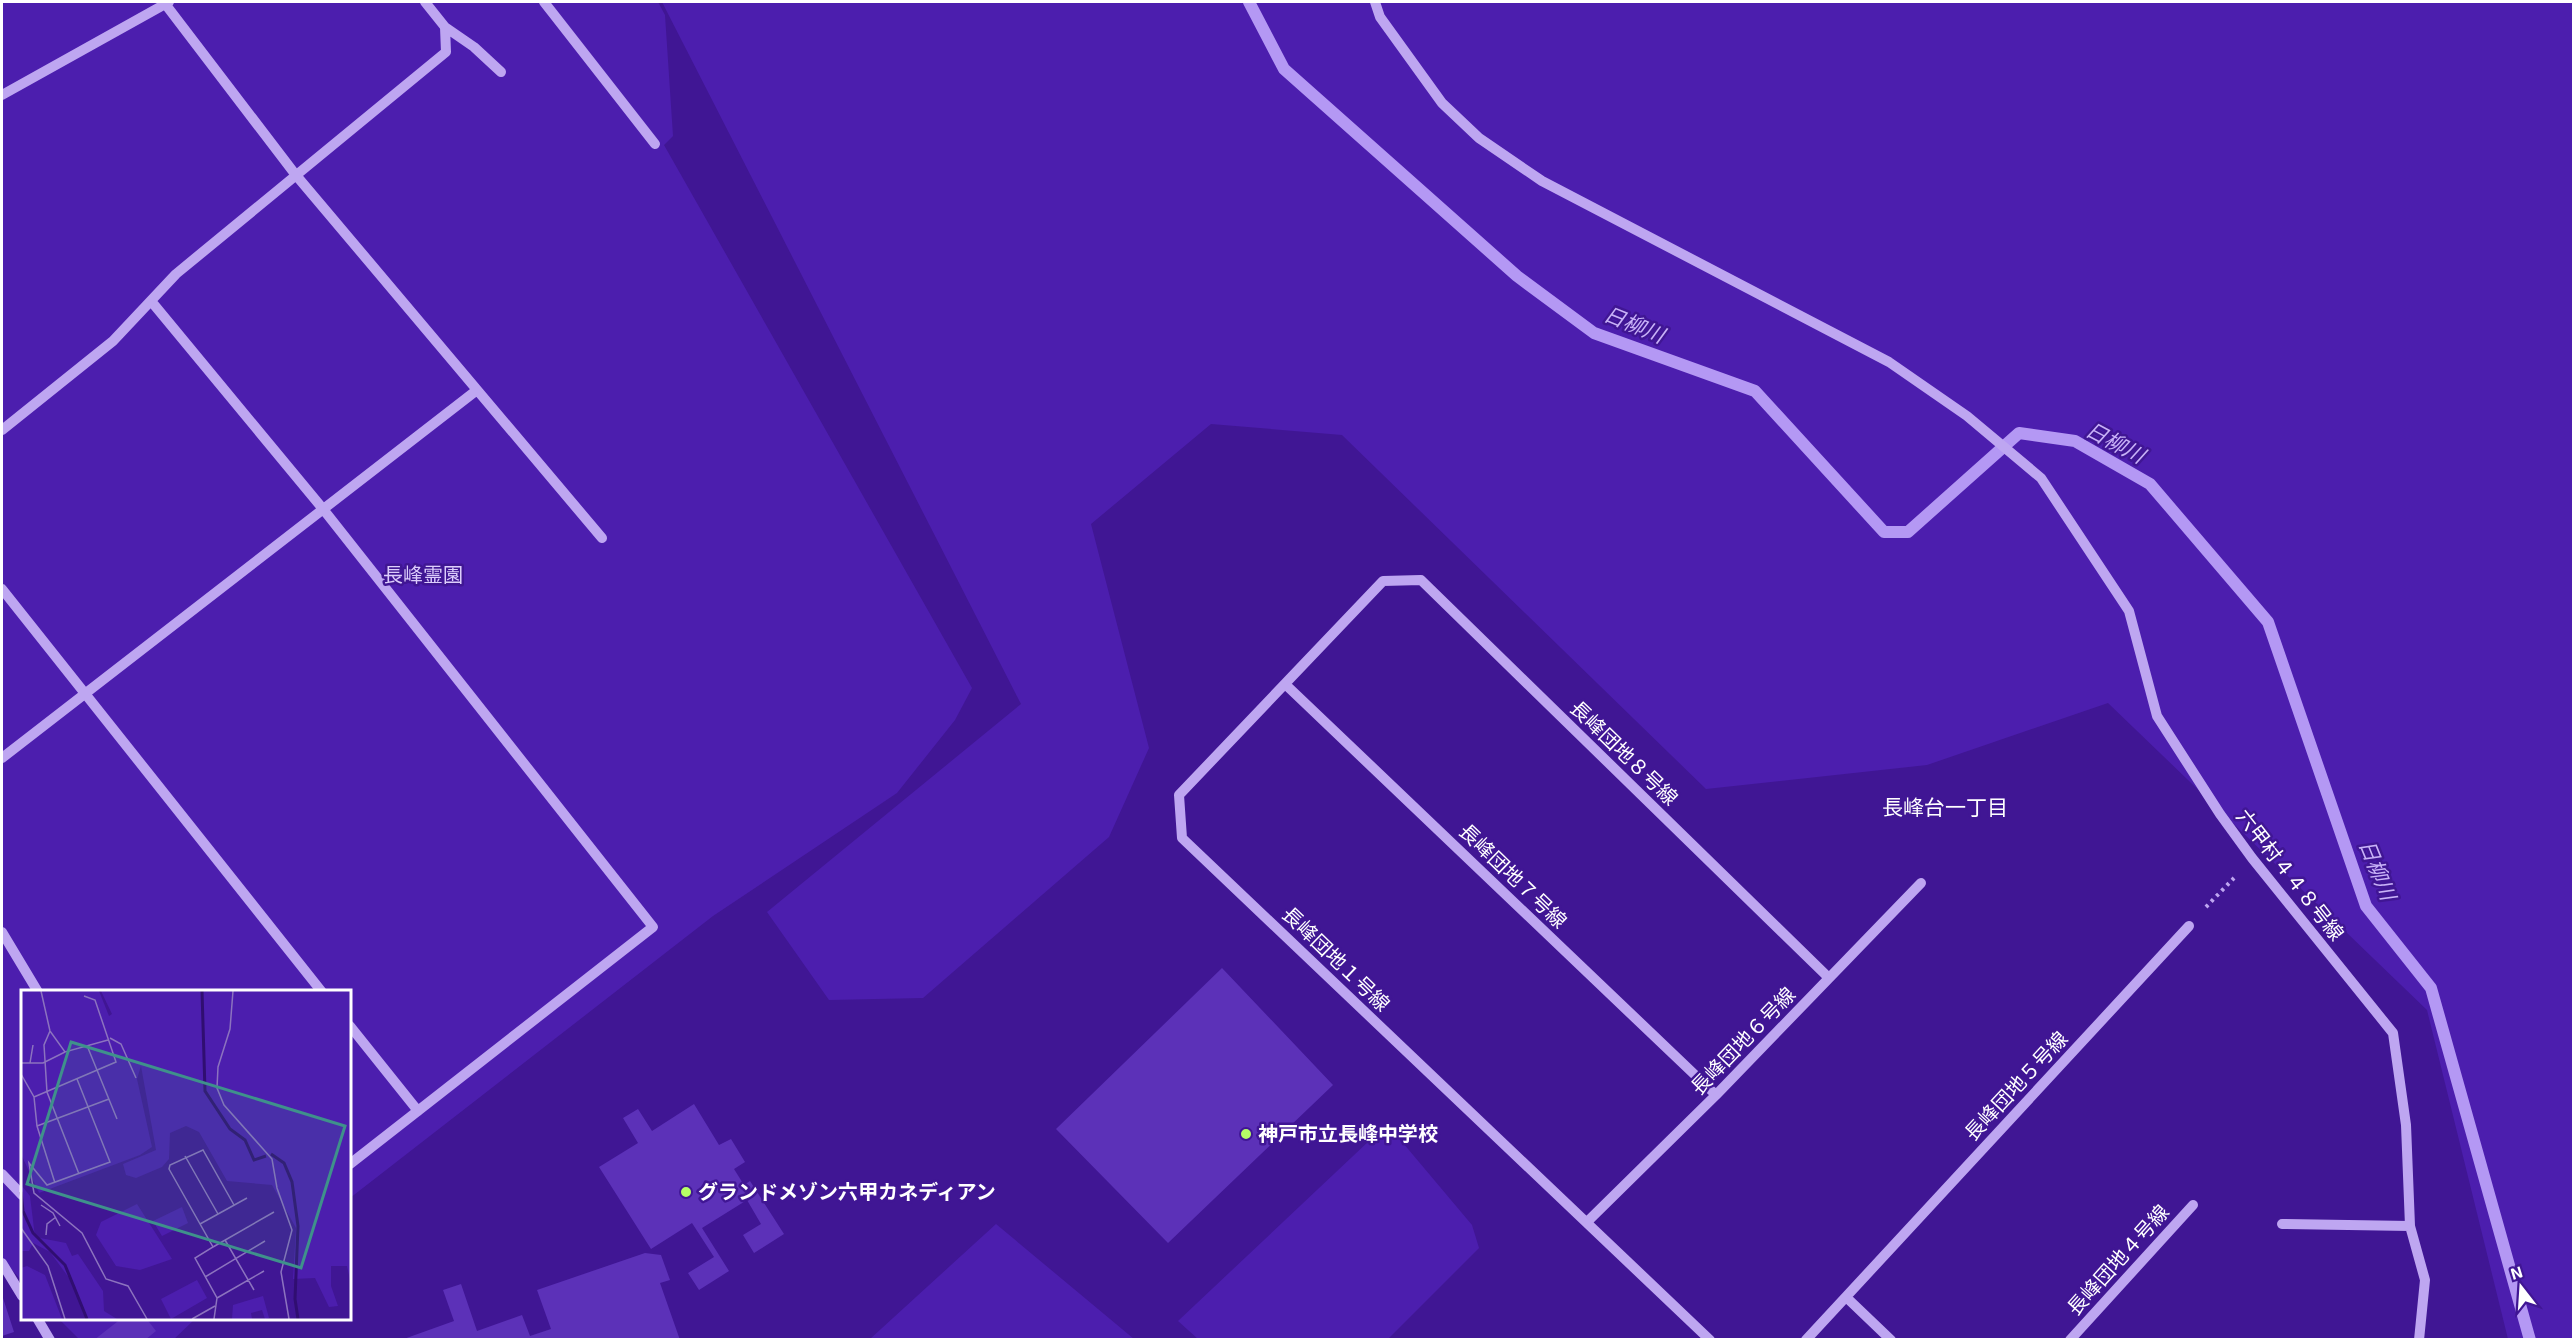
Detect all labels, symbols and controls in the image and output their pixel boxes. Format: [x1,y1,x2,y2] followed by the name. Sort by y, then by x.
[1601,300,1670,348] water label: 日柳川
[2082,416,2151,468] water label: 日柳川
[383,562,463,586] park label: 長峰霊園
[1566,695,1683,810] street label: 長峰団地８号線
[1882,794,2008,819] district label: 長峰台一丁目
[2232,804,2349,945] street label: 六甲村４４８号線
[1455,818,1572,933] street label: 長峰団地７号線
[2355,836,2403,905] water label: 日柳川
[1278,901,1395,1016] street label: 長峰団地１号線
[1685,982,1800,1099] street label: 長峰団地６号線
[21,990,351,1320] inset map
[1959,1026,2072,1145] street label: 長峰団地５号線
[1258,1121,1438,1145] place label: 神戸市立長峰中学校
[1239,1127,1253,1141] marker: 神戸市立長峰中学校
[698,1179,996,1203] place label: グランドメゾン六甲カネディアン
[679,1185,693,1199] marker: グランドメゾン六甲カネディアン
[2061,1199,2173,1319] street label: 長峰団地４号線
[2491,1257,2551,1317] north arrow
[2508,1261,2525,1283] text: N

